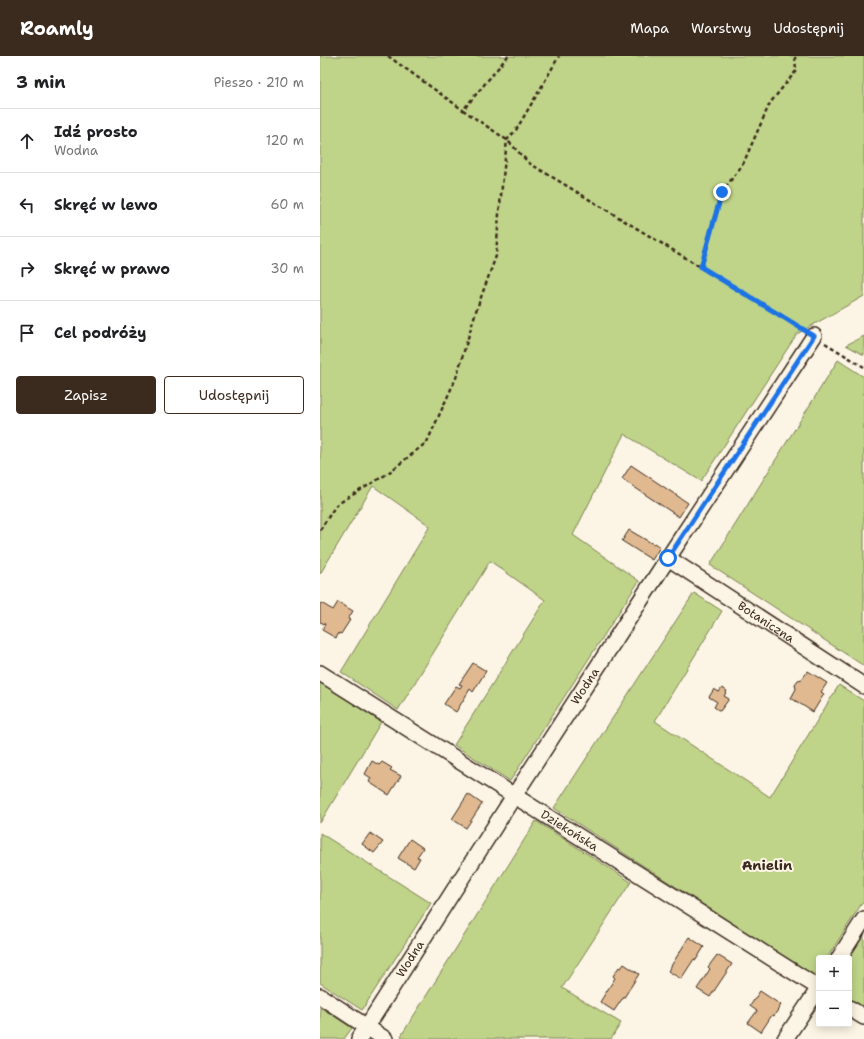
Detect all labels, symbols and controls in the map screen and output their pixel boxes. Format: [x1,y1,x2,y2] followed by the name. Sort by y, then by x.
[20,16,94,41] text: Roamly
[630,19,669,37] text: Mapa
[691,19,751,37] text: Warstwy
[773,19,844,37] text: Udostępnij
[16,71,66,93] text: 3 min
[214,74,304,91] text: Pieszo · 210 m
[54,122,138,142] text: Idź prosto
[16,130,38,152] icon: ahead
[266,132,304,149] text: 120 m
[54,142,98,159] text: Wodna
[713,183,731,201] route end
[16,194,38,216] icon: left
[54,195,158,215] text: Skręć w lewo
[271,196,304,213] text: 60 m
[16,258,38,280] icon: right
[54,259,170,279] text: Skręć w prawo
[270,260,304,277] text: 30 m
[16,322,38,344] icon: arrive
[54,323,146,343] text: Cel podróży
[16,376,156,414] button: Zapisz
[164,376,304,414] button: Udostępnij
[659,549,677,567] route start
[734,598,798,647] street label: Botaniczna
[567,664,603,708] street label: Wodna
[538,806,602,855] street label: Dziekońska
[742,856,792,874] district label: Anielin
[392,937,428,980] street label: Wodna
[816,955,852,1027] map controls
[816,955,852,991] button: +
[816,991,852,1027] button: −

